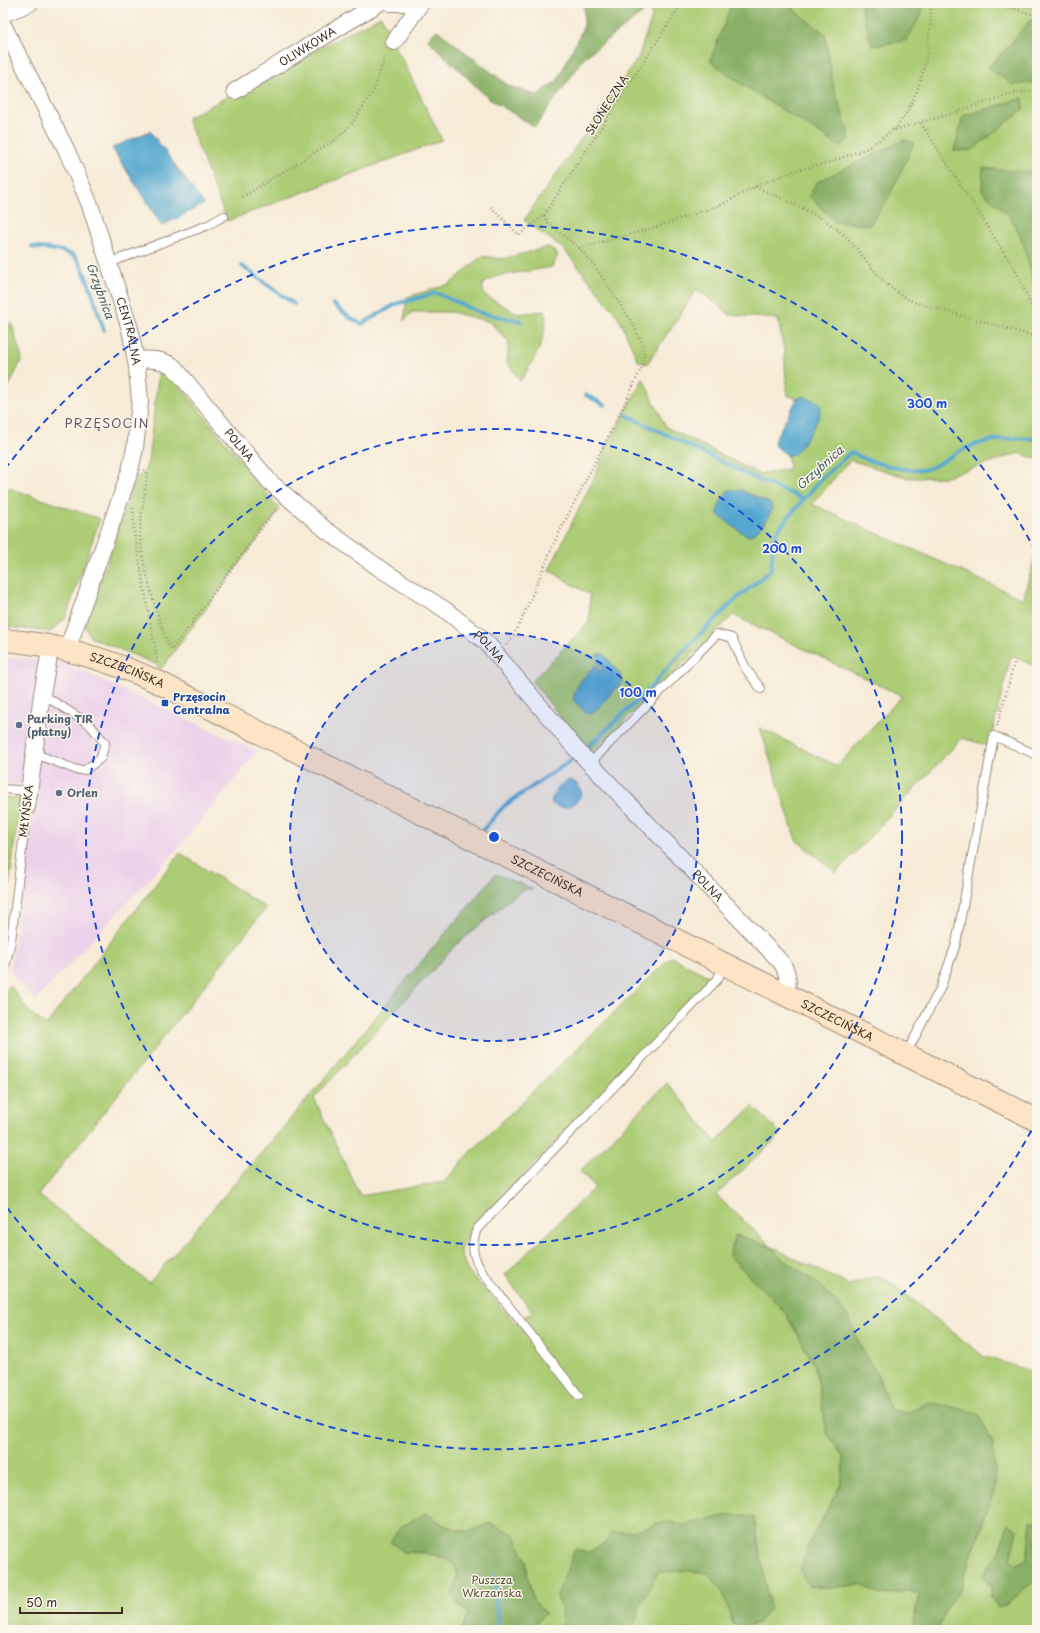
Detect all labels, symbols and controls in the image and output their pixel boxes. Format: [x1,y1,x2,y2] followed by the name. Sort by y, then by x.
[276,22,339,70] street label: OLIWKOWA
[581,71,632,138] street label: SŁONECZNA
[82,260,120,322] water label: Grzybnica
[112,295,145,366] street label: CENTRALNA
[907,394,947,412] text: 300 m
[64,413,150,432] district label: PRZĘSOCIN
[220,424,258,465] street label: POLNA
[792,441,847,494] water label: Grzybnica
[762,539,802,557] text: 200 m
[470,626,509,666] street label: POLNA
[87,647,167,692] street label: SZCZECIŃSKA
[619,683,657,701] text: 100 m
[173,688,231,718] place label: Przęsocin Centralna
[160,698,170,708] marker: Przęsocin Centralna
[27,710,93,740] place label: Parking TIR (płatny)
[14,720,24,730] marker: Parking TIR (płatny)
[14,784,37,838] street label: MŁYŃSKA
[67,784,98,801] place label: Orlen
[54,788,64,798] marker: Orlen
[487,830,501,844] centre of rings
[508,850,586,901] street label: SZCZECIŃSKA
[688,865,727,905] street label: POLNA
[798,995,876,1045] street label: SZCZECIŃSKA
[462,1571,522,1601] park label: Puszcza Wkrzańska
[20,1589,122,1615] scale bar
[26,1593,57,1611] text: 50 m

